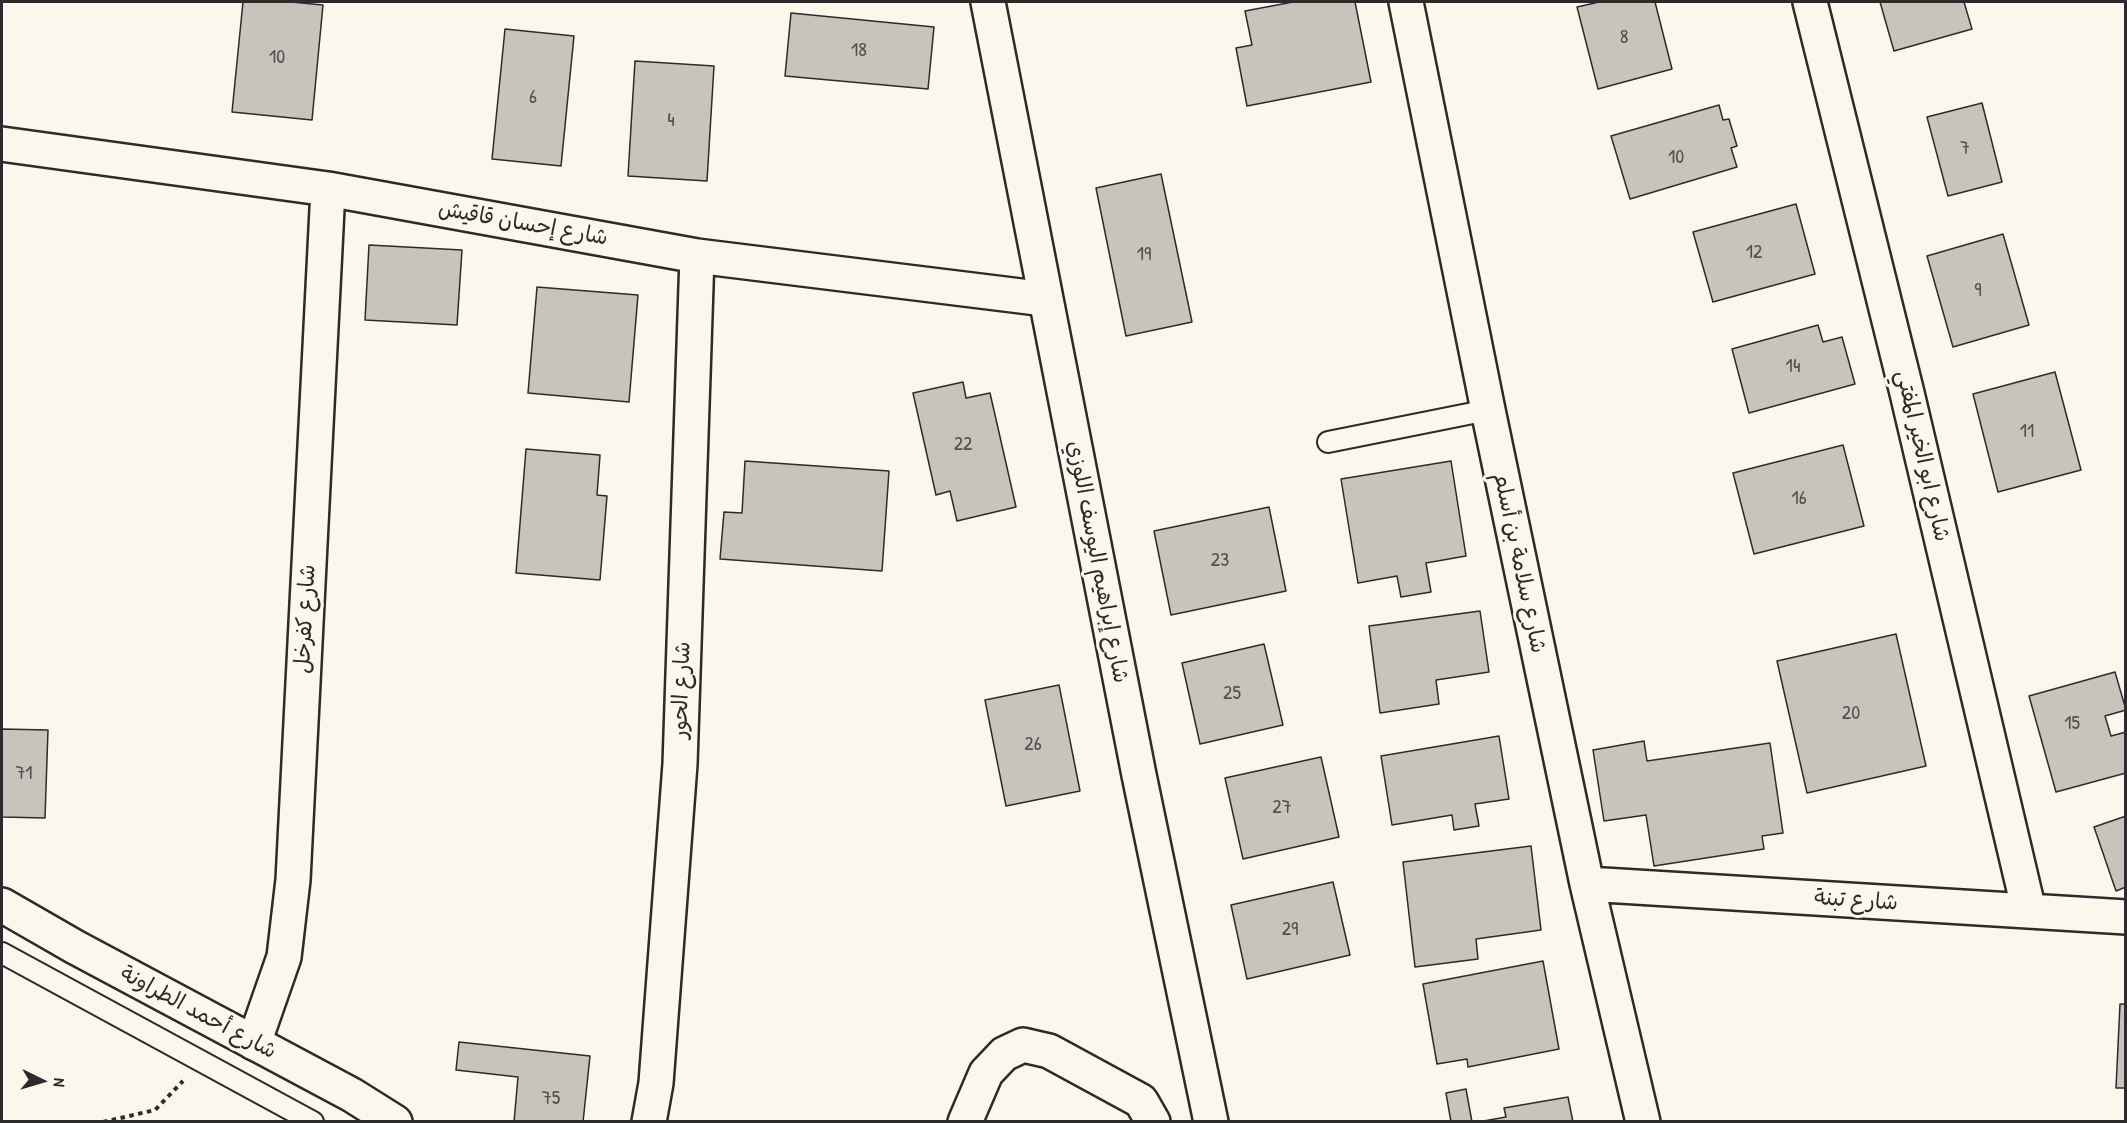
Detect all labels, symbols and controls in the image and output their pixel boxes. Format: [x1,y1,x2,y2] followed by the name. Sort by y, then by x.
[1620,26,1628,50] house number: 8
[851,39,867,63] house number: 18
[269,46,285,70] house number: 10
[529,86,537,110] house number: 6
[667,109,675,133] house number: 4
[1960,137,1970,161] house number: 7
[1668,146,1684,170] house number: 10
[436,196,610,252] street label: شارع إحسان قاقيش
[1746,241,1762,265] house number: 12
[1137,243,1151,267] house number: 19
[1974,279,1982,303] house number: 9
[1786,355,1800,379] house number: 14
[1889,368,1955,544] street label: شارع ابو الخير المفتي
[2020,420,2034,444] house number: 11
[954,433,972,457] house number: 22
[1061,439,1133,685] street label: شارع إبراهيم اليوسف اللوزي
[1487,470,1551,656] street label: شارع سلامة بن أسلم
[1791,487,1807,511] house number: 16
[1211,549,1229,573] house number: 23
[290,564,322,674] street label: شارع كفرخل
[667,641,697,739] street label: شارع الحور
[1223,682,1241,706] house number: 25
[1842,702,1860,726] house number: 20
[2064,712,2080,736] house number: 15
[1024,733,1042,757] house number: 26
[15,762,33,786] house number: 71
[1272,796,1292,820] house number: 27
[1813,885,1899,917] street label: شارع تبنة
[1282,918,1298,942] house number: 29
[115,961,281,1065] street label: شارع أحمد الطراونة
[12,1051,72,1111] north arrow
[49,1077,71,1088] text: N
[542,1087,560,1111] house number: 75

